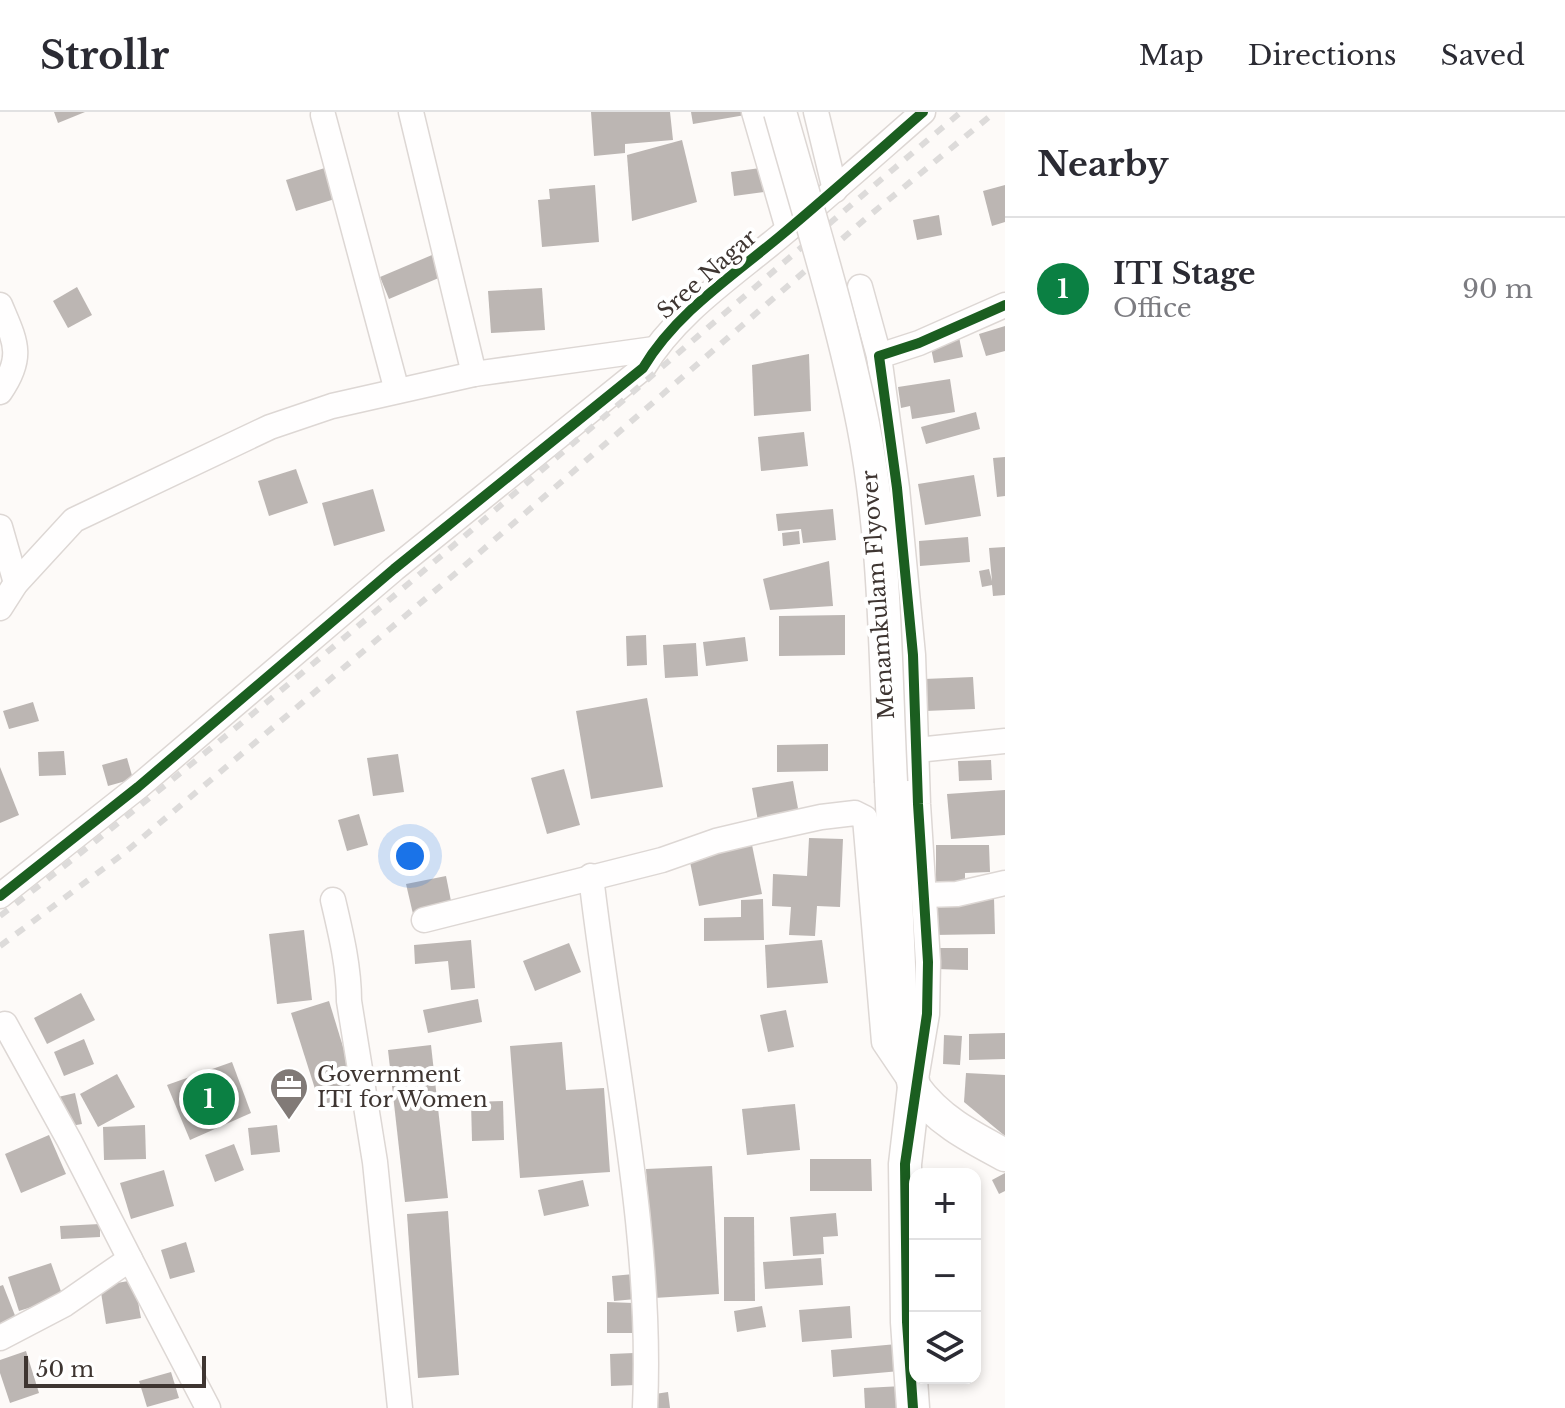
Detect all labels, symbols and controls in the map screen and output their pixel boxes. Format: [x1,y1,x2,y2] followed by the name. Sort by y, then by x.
[40,32,169,79] text: Strollr
[1139,38,1204,73] text: Map
[1248,38,1397,73] text: Directions
[1441,38,1525,73] text: Saved
[1037,143,1169,185] text: Nearby
[652,223,763,325] street label: Sree Nagar
[1113,255,1256,292] text: ITI Stage
[1057,273,1069,305] text: 1
[1462,273,1533,305] text: 90 m
[1113,292,1192,324] text: Office
[856,469,900,721] street label: Menamkulam Flyover
[390,836,430,876] your location
[317,1061,488,1113] place label: Government ITI for Women
[268,1066,310,1121] office icon: Government ITI for Women
[183,1069,235,1129] pin: 1
[909,1168,981,1384] map controls
[909,1168,981,1240] button: +
[909,1240,981,1312] button: −
[909,1312,981,1384] button: layers
[24,1352,206,1388] scale bar
[36,1356,94,1383] text: 50 m

